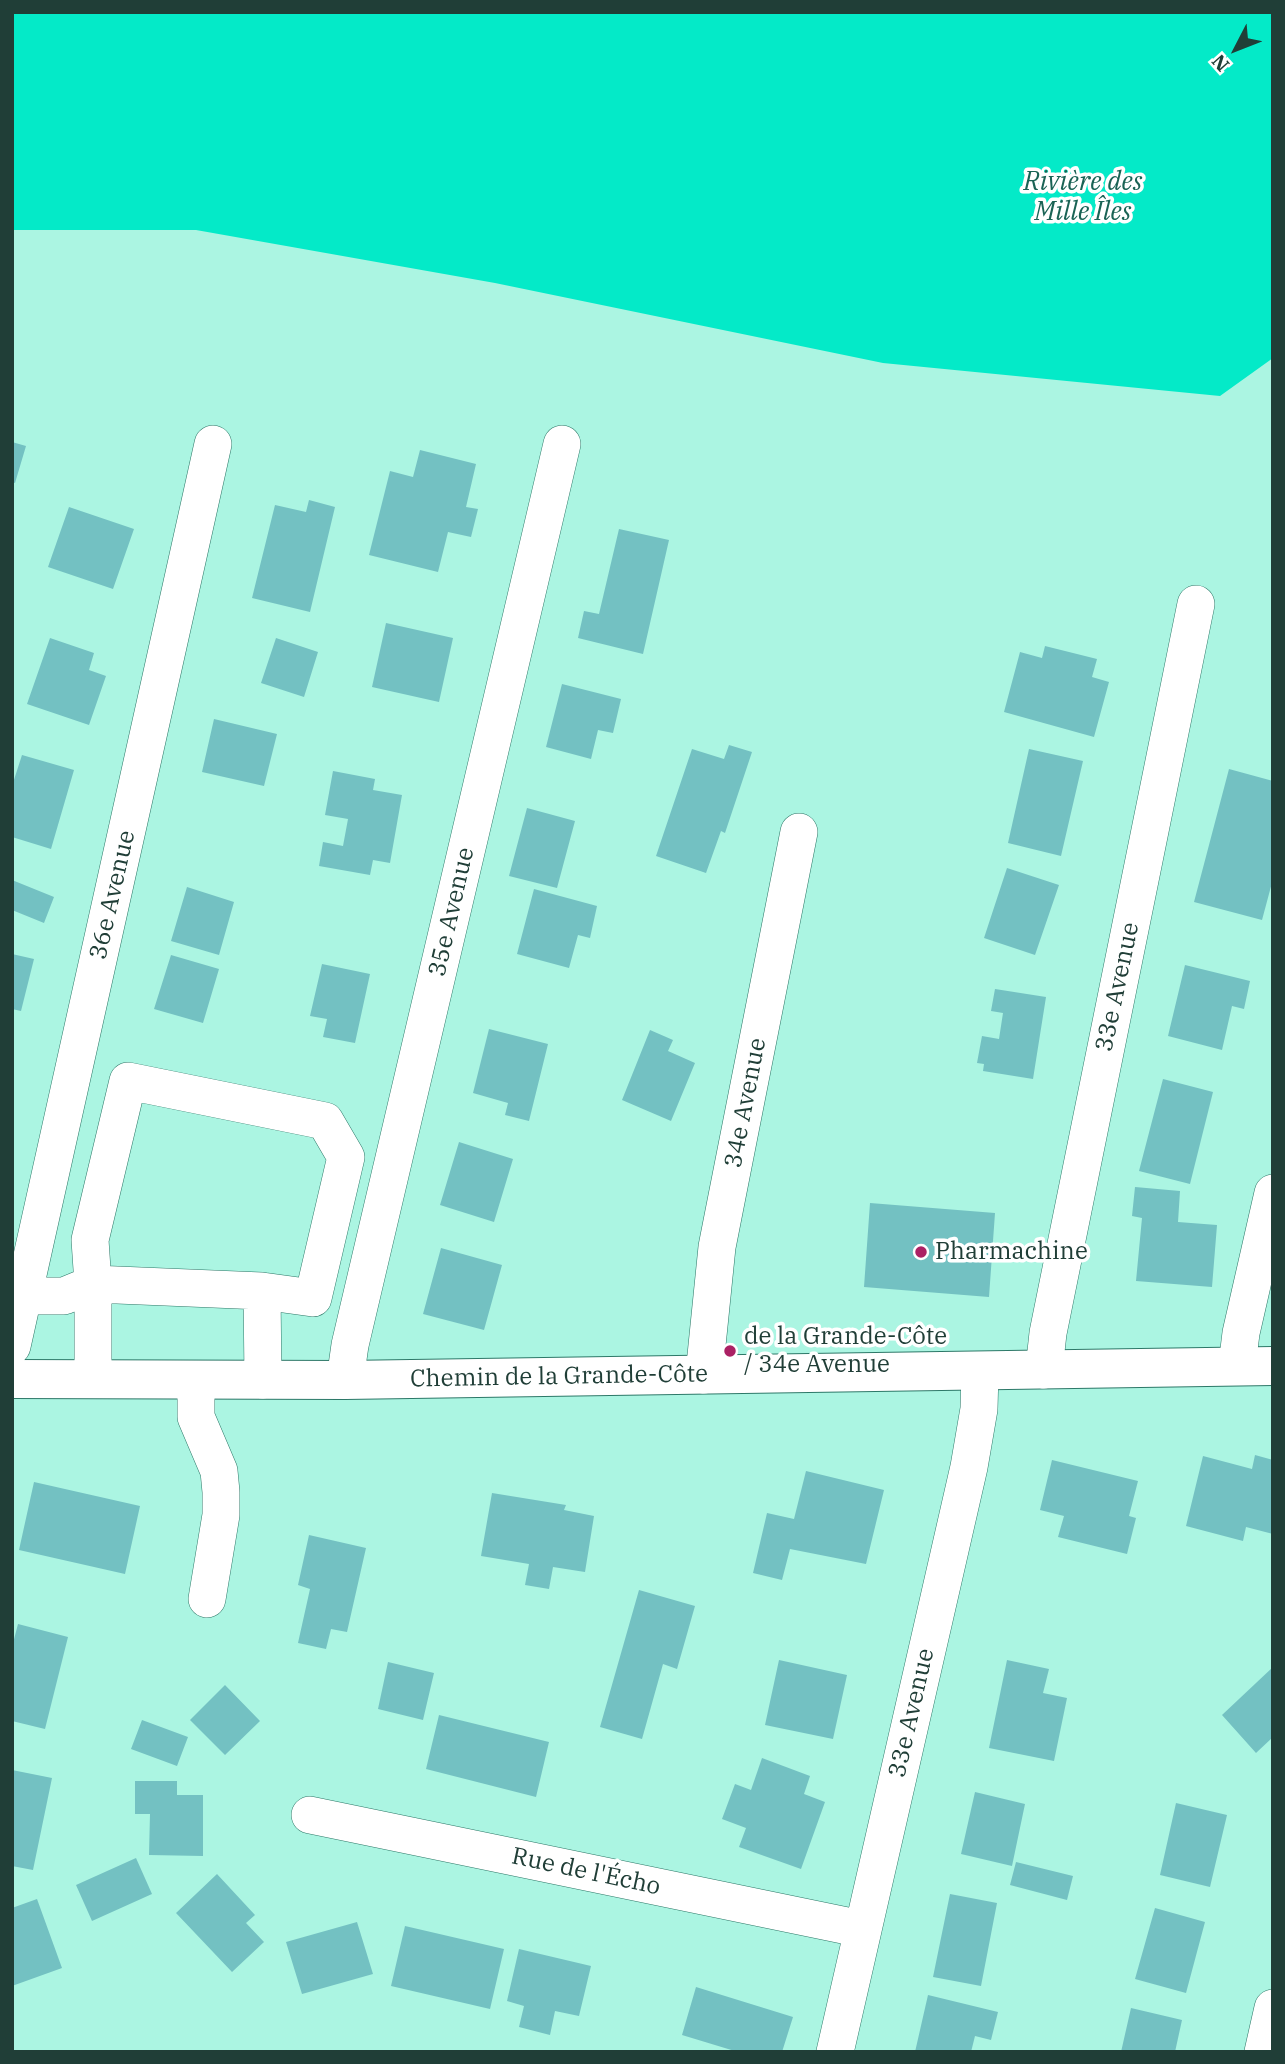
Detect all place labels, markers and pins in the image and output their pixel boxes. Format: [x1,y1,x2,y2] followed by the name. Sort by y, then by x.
[935,1238,1088,1266] place label: Pharmachine
[913,1244,929,1260] marker: Pharmachine
[744,1323,947,1379] place label: de la Grande-Côte / 34e Avenue
[722,1343,738,1359] marker: de la Grande-Côte / 34e Avenue

